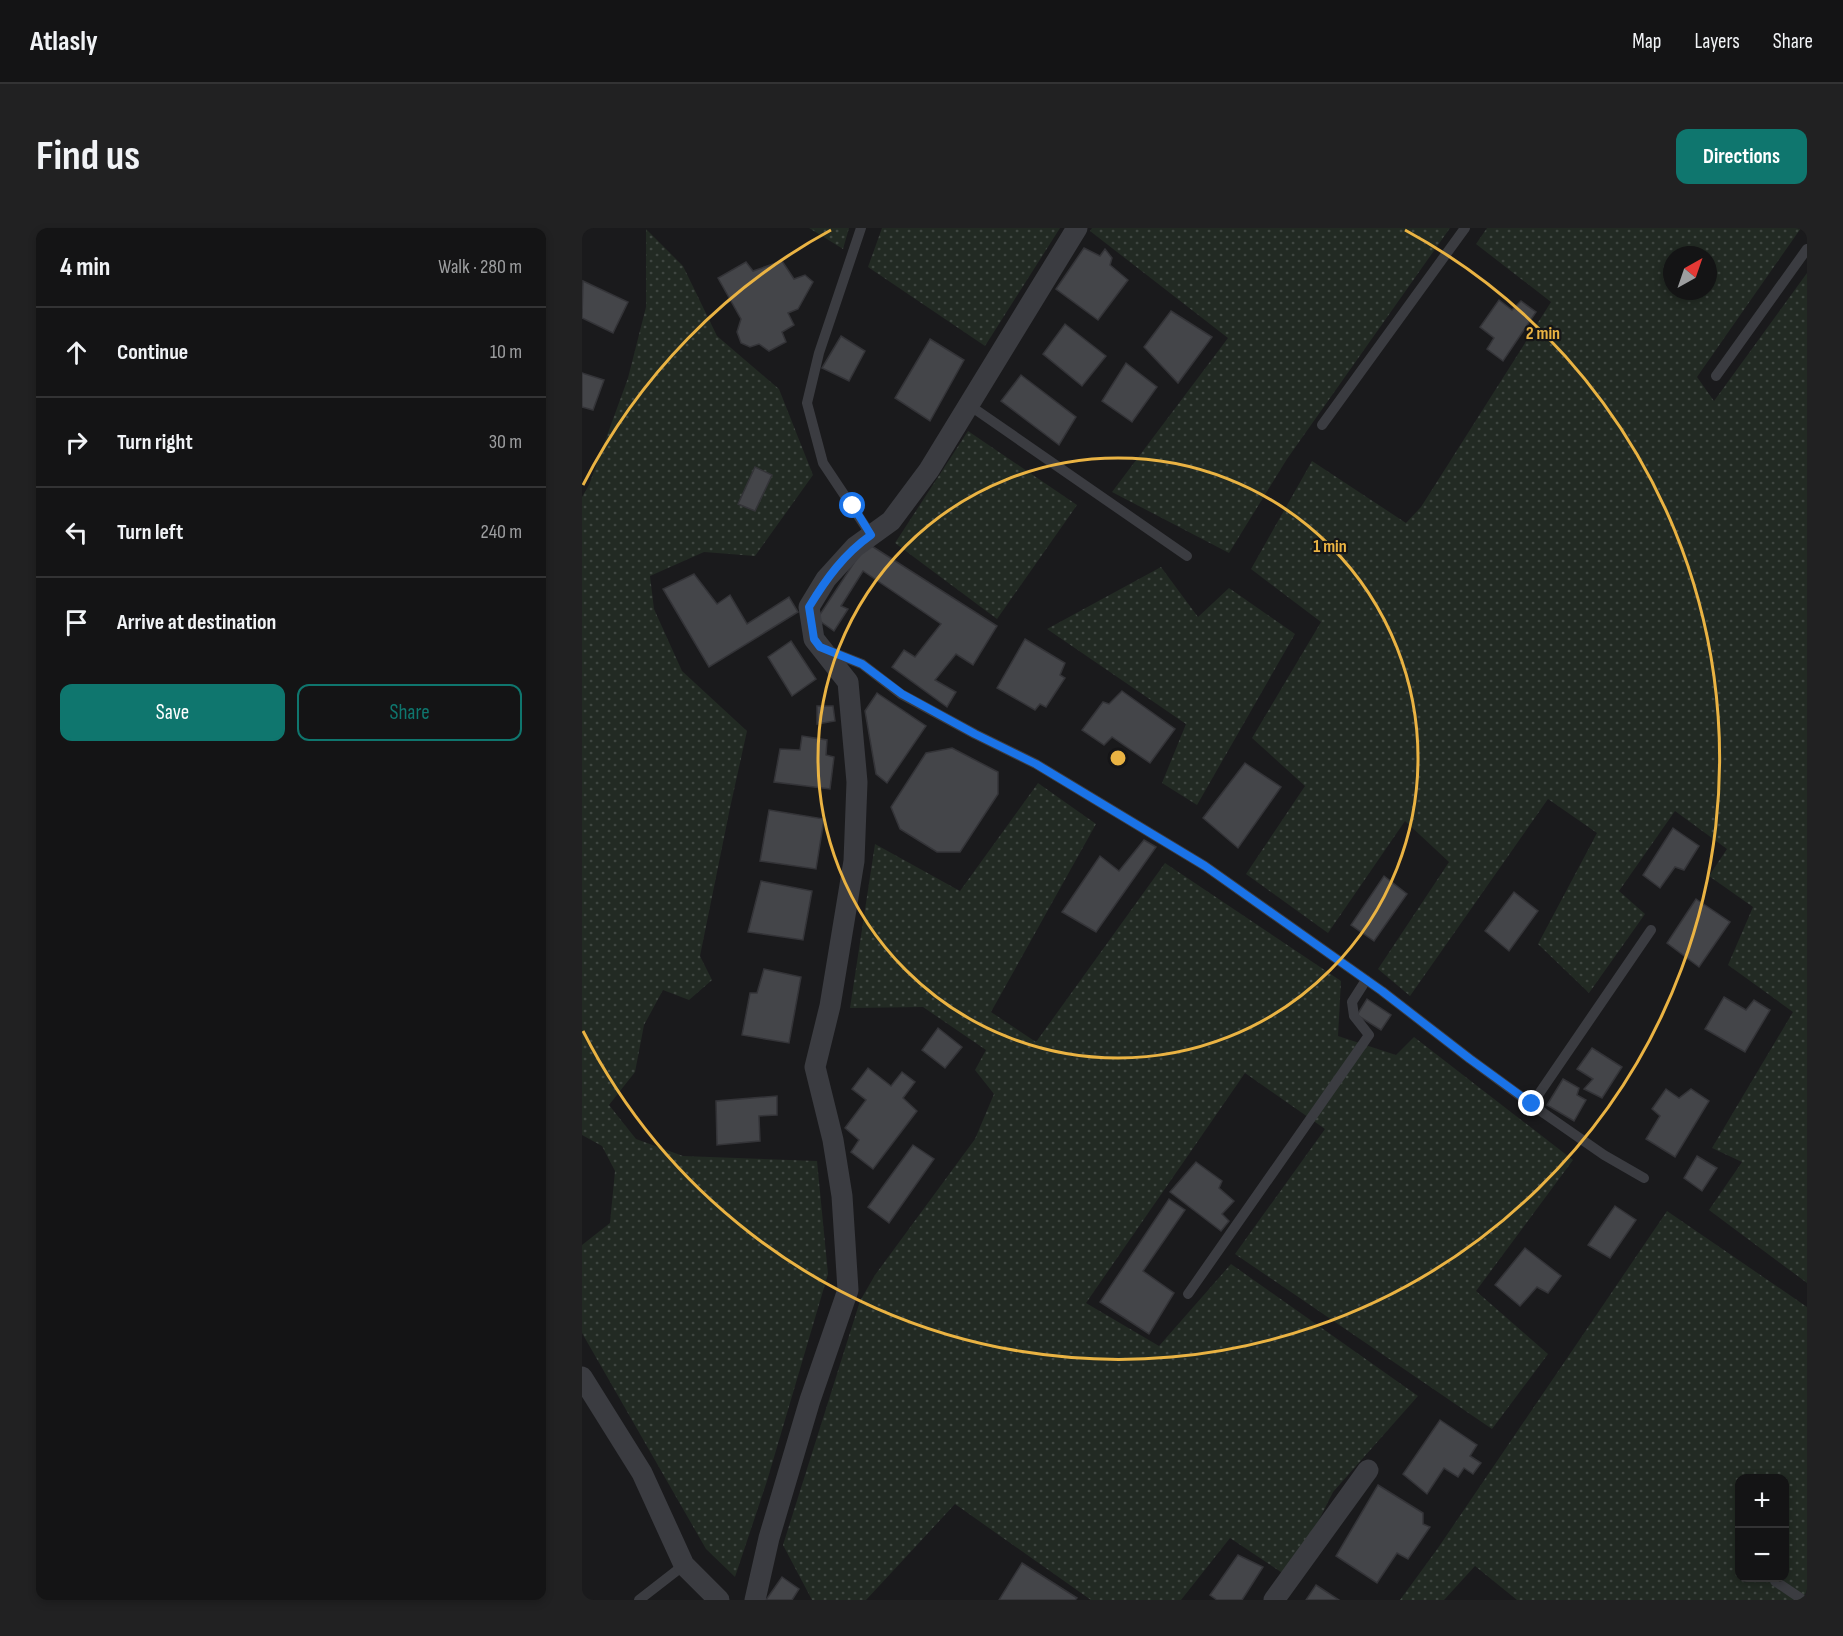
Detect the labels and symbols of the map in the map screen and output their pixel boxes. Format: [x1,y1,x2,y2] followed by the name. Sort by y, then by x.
[1663,246,1717,300] north arrow
[1526,323,1560,344] text: 2 min
[839,492,865,518] route start
[1313,536,1347,557] text: 1 min
[1108,748,1128,768] centre of rings
[1518,1090,1544,1116] route end

